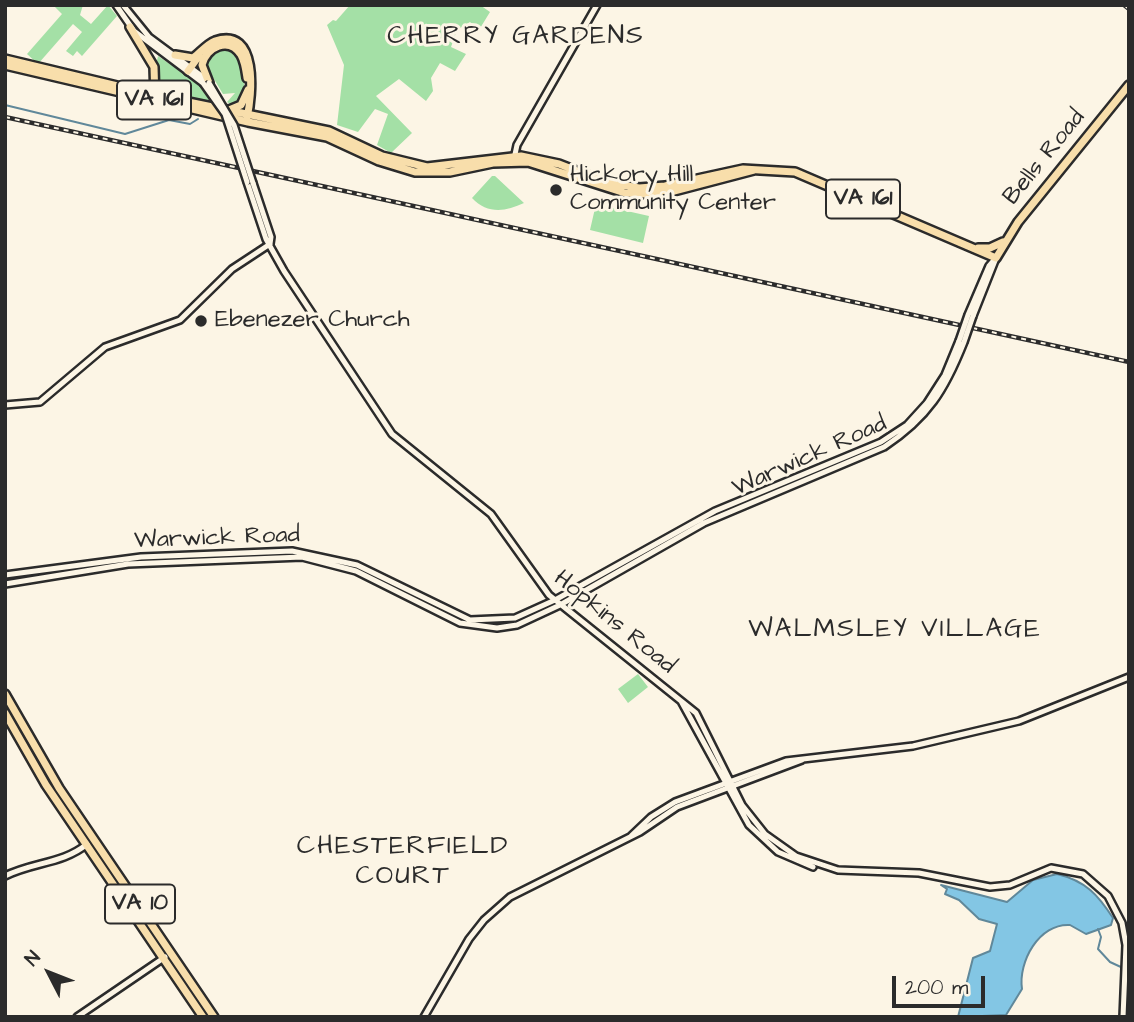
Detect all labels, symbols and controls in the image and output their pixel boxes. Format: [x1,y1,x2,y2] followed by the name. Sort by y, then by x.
[389,22,643,54] district label: CHERRY GARDENS
[117,80,191,120] road number: VA 161
[998,104,1092,212] street label: Bells Road
[570,162,776,218] place label: Hickory Hill Community Center
[826,180,900,218] road number: VA 161
[548,182,564,198] marker: Hickory Hill Community Center
[215,307,410,335] place label: Ebenezer Church
[193,313,209,329] marker: Ebenezer Church
[728,410,892,504] street label: Warwick Road
[134,522,300,556] street label: Warwick Road
[547,565,681,681] street label: Hopkins Road
[750,615,1040,647] district label: WALMSLEY VILLAGE
[298,832,508,894] district label: CHESTERFIELD COURT
[105,884,175,923] road number: VA 10
[14,938,84,1008] north arrow
[19,945,47,972] text: N
[896,962,989,1006] scale bar
[905,973,968,1002] text: 200 m

